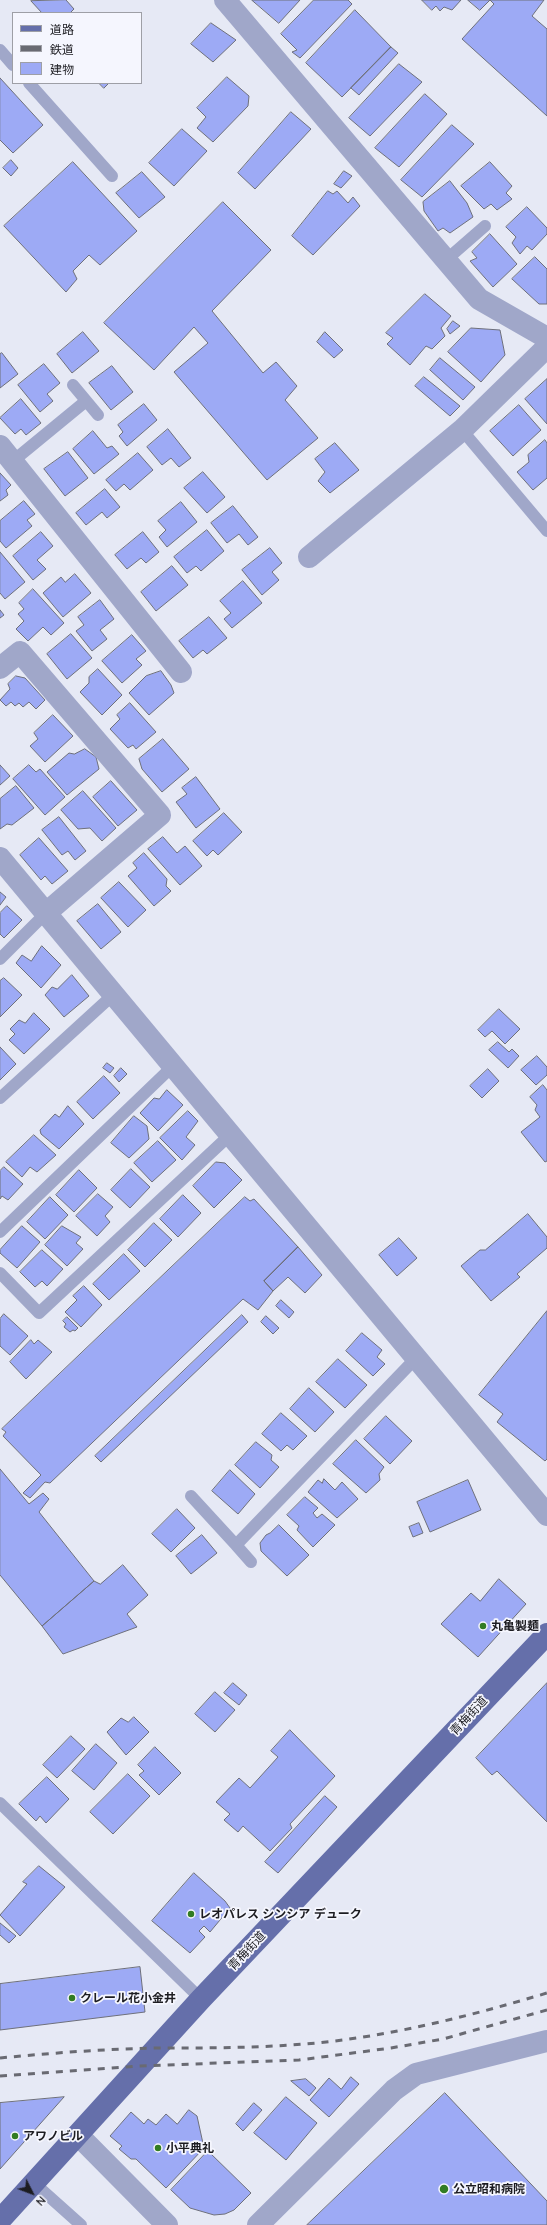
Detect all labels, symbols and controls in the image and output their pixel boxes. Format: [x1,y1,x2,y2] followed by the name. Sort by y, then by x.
[12,12,142,84] legend
[50,22,74,37] text: 道路
[50,42,74,57] text: 鉄道
[50,62,74,77] text: 建物
[491,1619,539,1633] place label: 丸亀製麺
[478,1621,488,1631] marker: 丸亀製麺
[447,1694,491,1738] street label: 青梅街道
[199,1907,362,1921] place label: レオパレス シンシア デューク
[186,1909,196,1919] marker: レオパレス シンシア デューク
[225,1929,269,1973] street label: 青梅街道
[80,1991,176,2005] place label: クレール花小金井
[67,1993,77,2003] marker: クレール花小金井
[23,2129,83,2143] place label: アワノビル
[10,2131,20,2141] marker: アワノビル
[166,2141,214,2155] place label: 小平典礼
[153,2143,163,2153] marker: 小平典礼
[12,2173,52,2213] north arrow
[453,2182,525,2196] place label: 公立昭和病院
[438,2183,450,2195] marker: 公立昭和病院
[33,2193,49,2209] text: N

